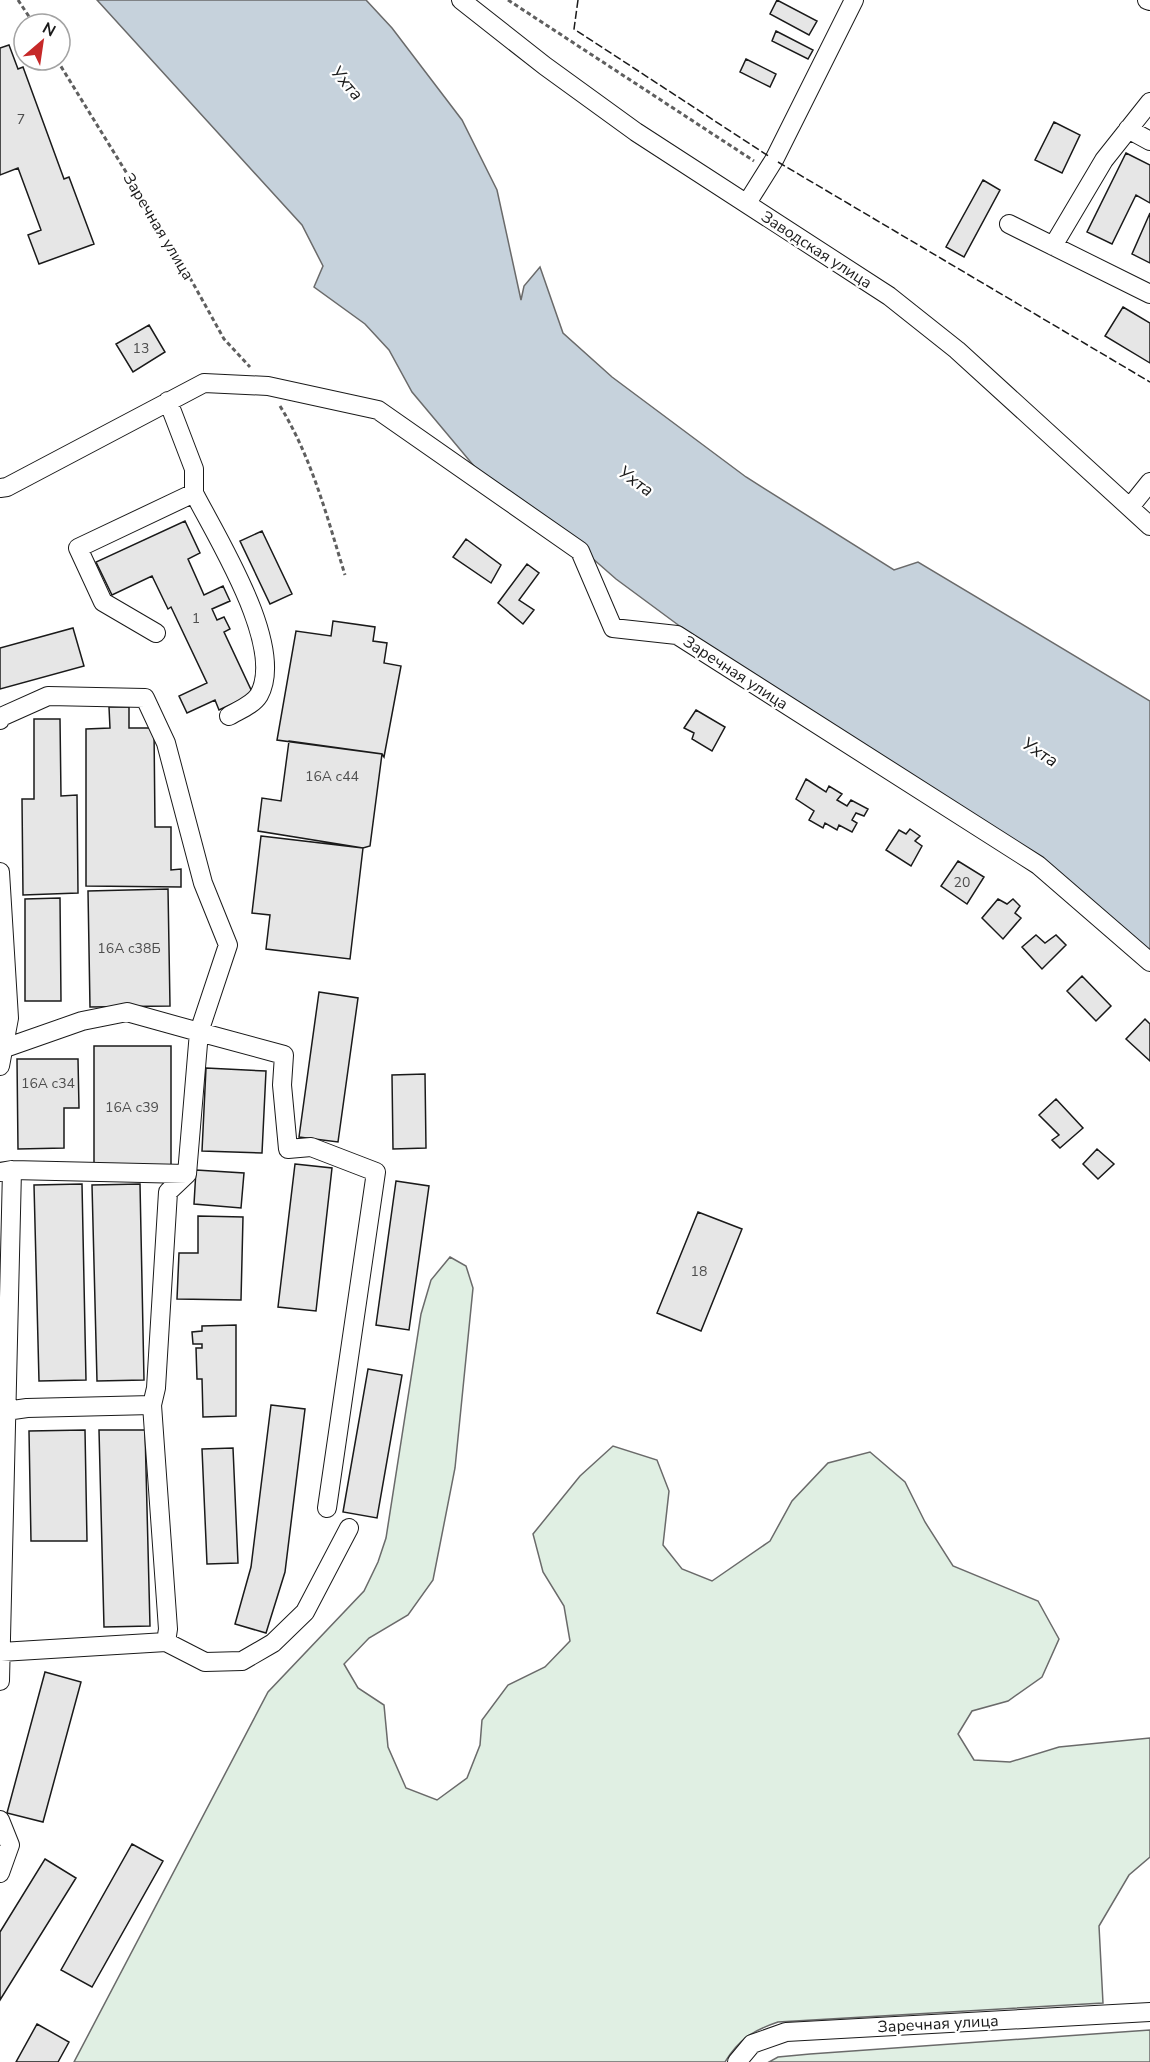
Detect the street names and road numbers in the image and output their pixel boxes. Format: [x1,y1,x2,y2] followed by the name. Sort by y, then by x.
[117,169,199,284] street label: Заречная улица
[757,206,876,294] street label: Заводская улица
[679,631,792,715] street label: Заречная улица
[877,2010,999,2038] street label: Заречная улица

